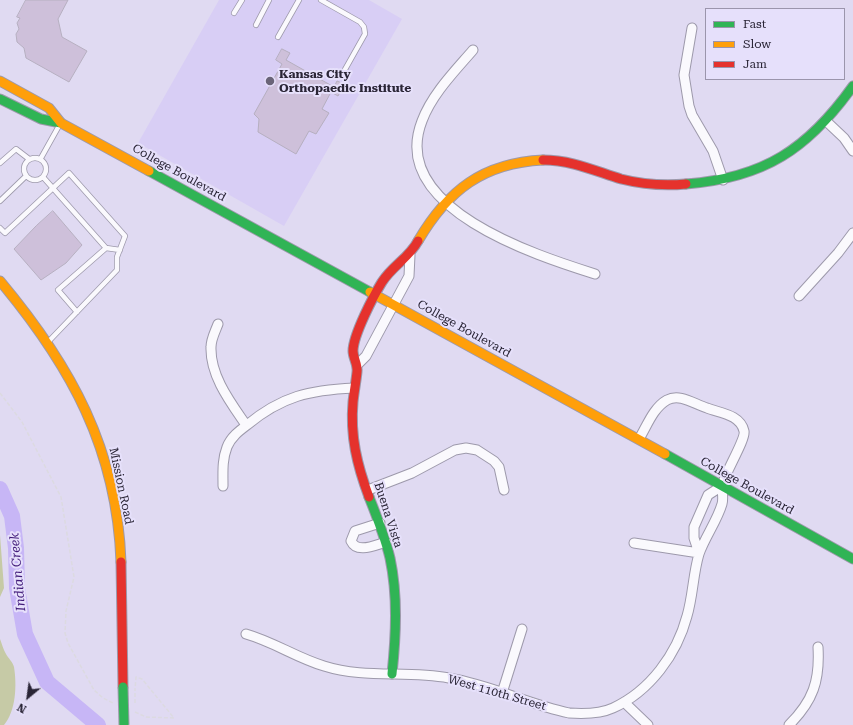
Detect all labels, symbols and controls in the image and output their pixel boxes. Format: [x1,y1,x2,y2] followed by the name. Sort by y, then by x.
[705,8,845,80] legend
[743,17,766,31] text: Fast
[743,37,771,51] text: Slow
[743,57,767,71] text: Jam
[279,67,411,95] place label: Kansas City Orthopaedic Institute
[264,75,276,87] marker: Kansas City Orthopaedic Institute
[130,141,228,205] street label: College Boulevard
[415,297,513,361] street label: College Boulevard
[106,446,136,526] street label: Mission Road
[698,454,796,518] street label: College Boulevard
[371,480,405,550] street label: Buena Vista
[7,532,29,612] water label: Indian Creek
[446,672,548,714] street label: West 110th Street
[8,677,48,717] north arrow
[15,700,29,716] text: N

